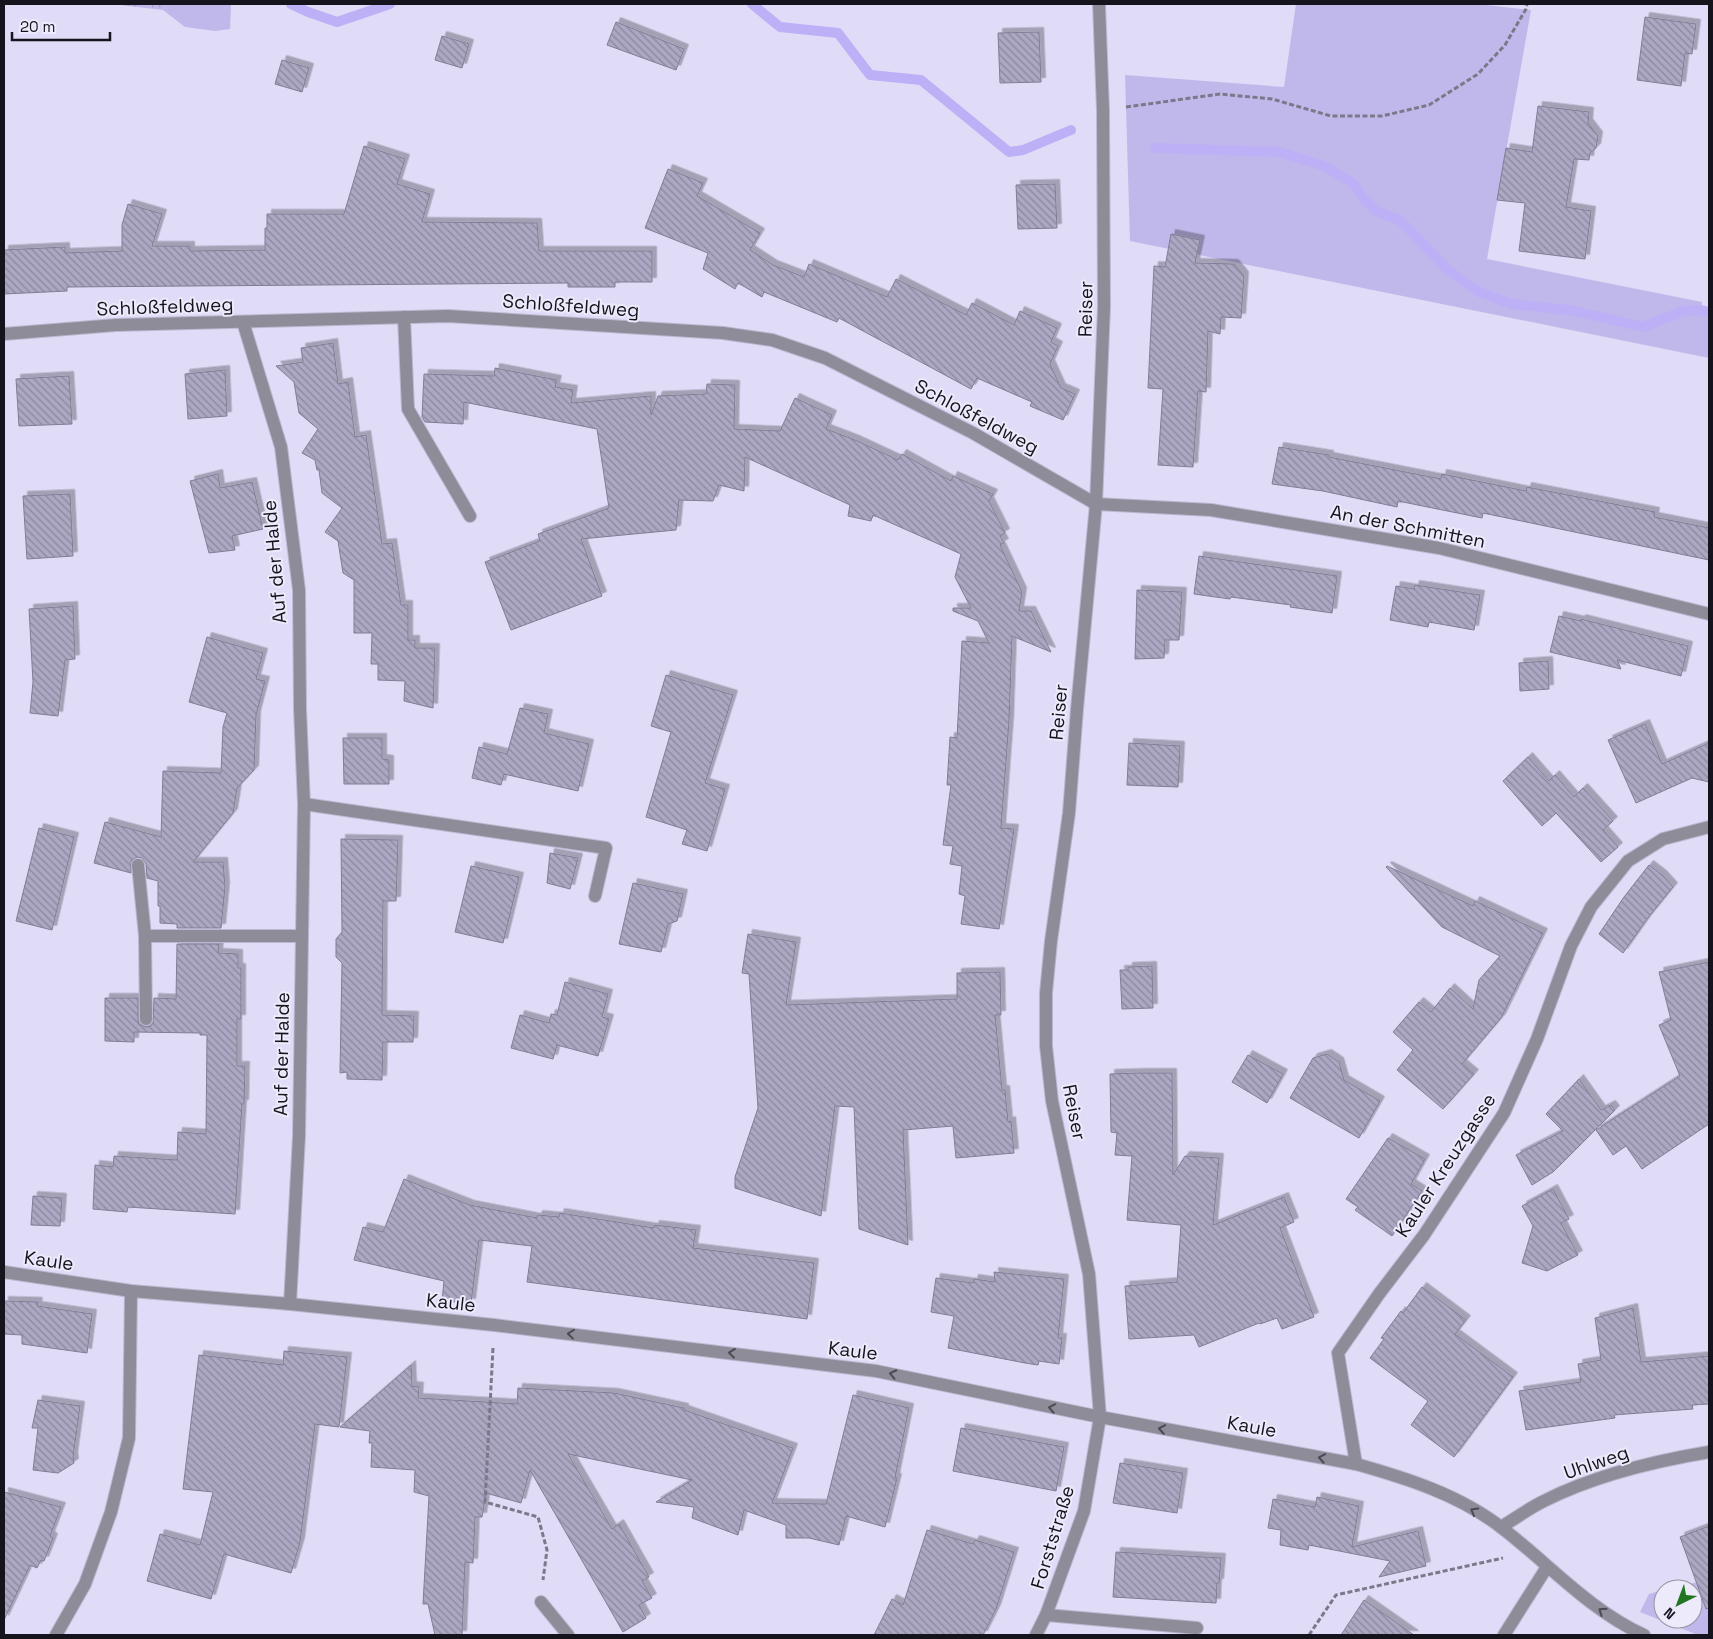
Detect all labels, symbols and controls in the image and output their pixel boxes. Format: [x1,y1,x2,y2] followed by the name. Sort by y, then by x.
[12,10,110,42] scale bar
[20,17,55,36] text: 20 m
[1073,281,1098,337] street label: Reiser
[502,288,640,323] street label: Schloßfeldweg
[96,292,234,321] street label: Schloßfeldweg
[910,373,1043,460] street label: Schloßfeldweg
[257,499,292,625] street label: Auf der Halde
[1328,499,1488,554] street label: An der Schmitten
[1044,683,1073,741] street label: Reiser
[268,992,295,1116] street label: Auf der Halde
[1057,1082,1092,1142] street label: Reiser
[1389,1088,1501,1242] street label: Kauler Kreuzgasse
[23,1245,75,1276] street label: Kaule
[425,1287,477,1318] street label: Kaule
[567,1329,575,1340] one-way arrow
[827,1335,879,1366] street label: Kaule
[728,1348,736,1359] one-way arrow
[889,1370,898,1380] one-way arrow
[1048,1403,1057,1413] one-way arrow
[1225,1410,1279,1443] street label: Kaule
[1157,1424,1166,1434] one-way arrow
[1560,1440,1632,1485] street label: Uhlweg
[1317,1453,1326,1463] one-way arrow
[1025,1482,1080,1592] street label: Forststraße
[1471,1507,1480,1517] one-way arrow
[1653,1579,1703,1629] north arrow
[1660,1604,1679,1623] text: N
[1598,1608,1608,1617] one-way arrow

